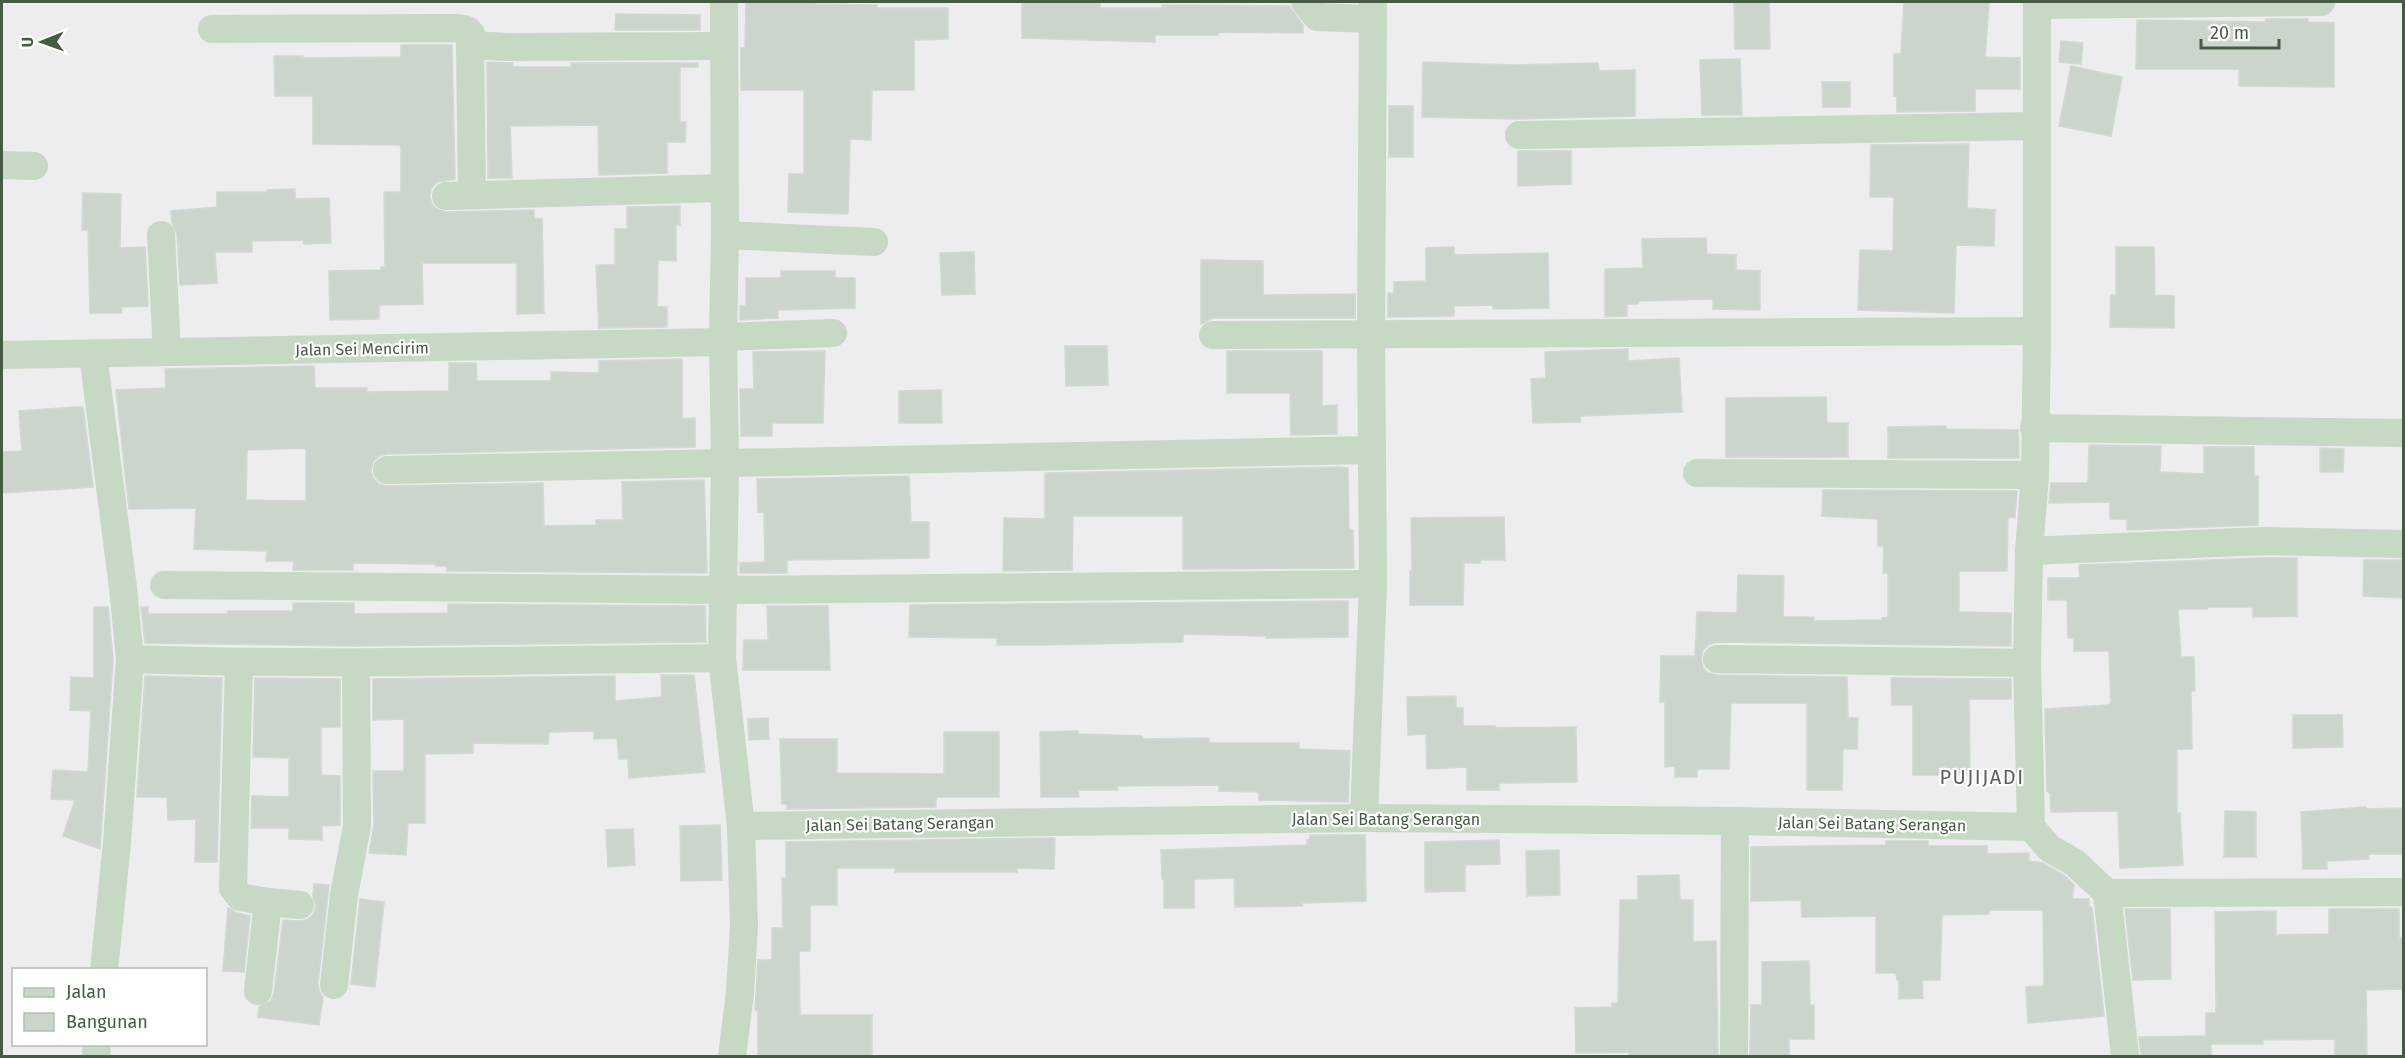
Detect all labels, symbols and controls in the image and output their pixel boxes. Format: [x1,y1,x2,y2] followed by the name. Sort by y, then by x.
[12,12,72,72] north arrow
[2201,12,2279,50] scale bar
[2210,22,2249,44] text: 20 m
[18,37,37,48] text: U
[295,338,429,360] street label: Jalan Sei Mencirim
[1939,765,2025,789] district label: PUJIJADI
[1292,810,1480,829] street label: Jalan Sei Batang Serangan
[806,813,994,835] street label: Jalan Sei Batang Serangan
[1778,813,1966,835] street label: Jalan Sei Batang Serangan
[12,968,207,1046] legend
[66,981,107,1003] text: Jalan
[66,1011,148,1033] text: Bangunan

